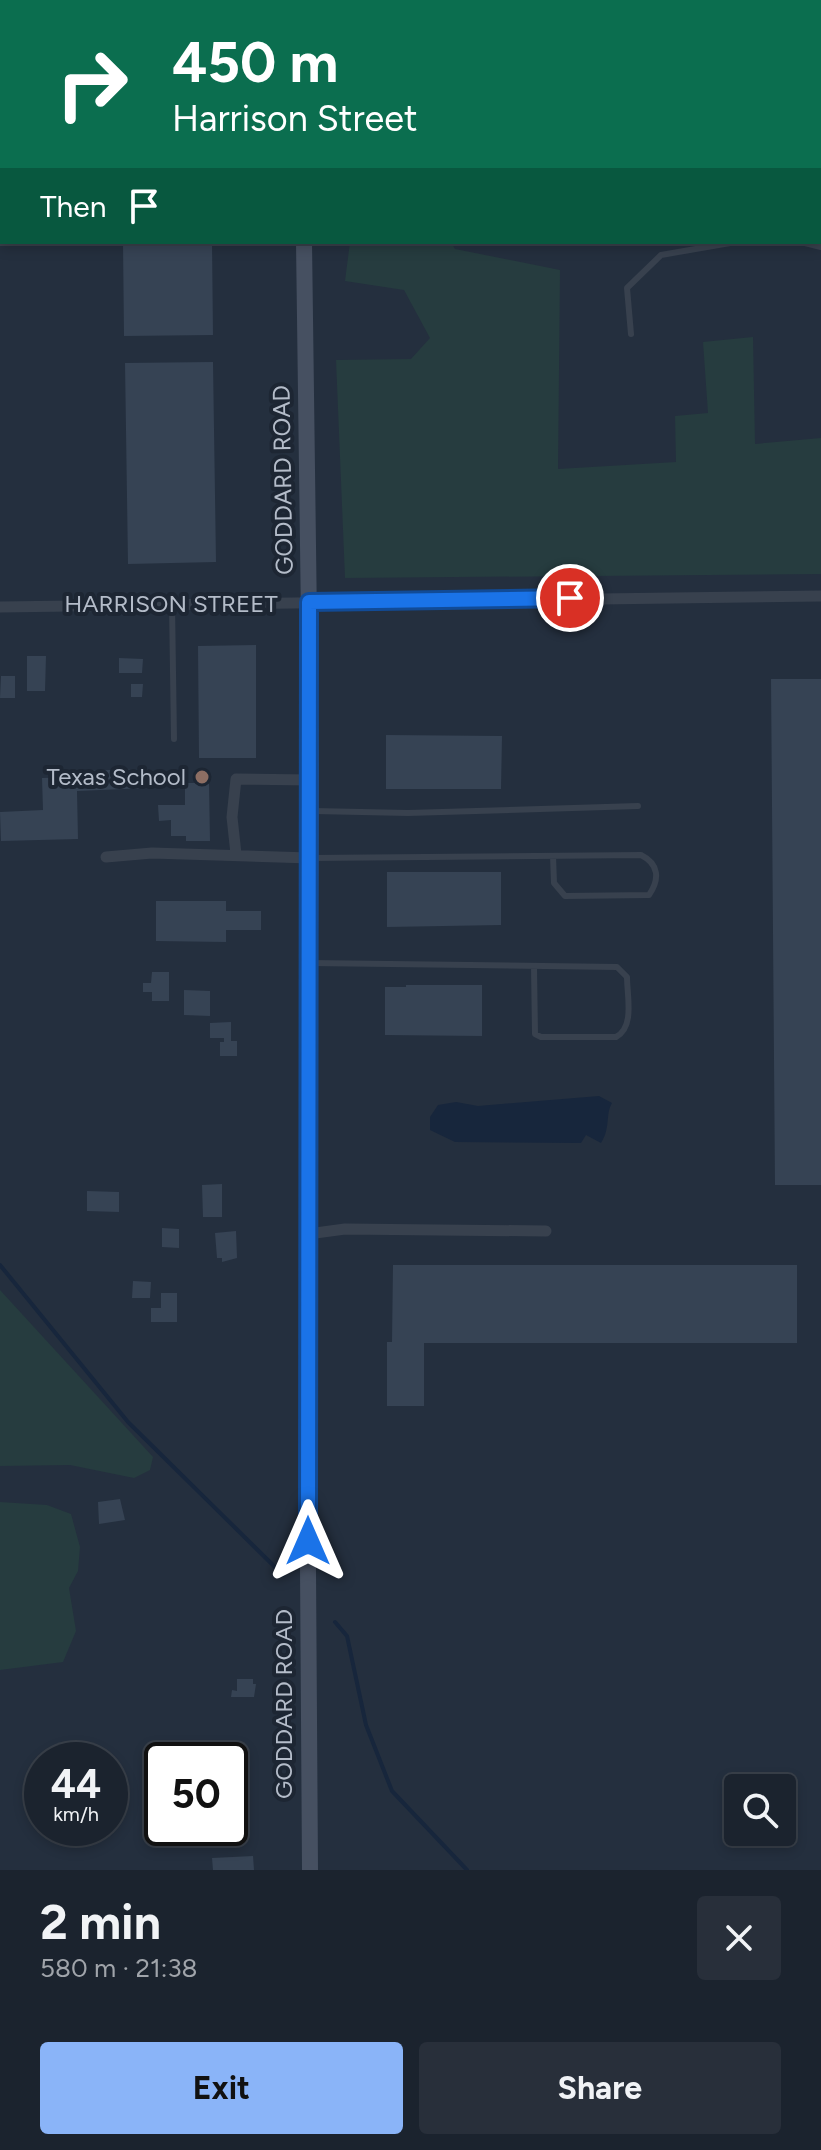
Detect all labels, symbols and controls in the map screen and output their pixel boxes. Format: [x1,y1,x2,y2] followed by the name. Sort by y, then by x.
[172,29,338,96] text: 450 m
[40,32,144,136] icon: right
[172,97,418,140] text: Harrison Street
[122,184,166,228] icon: arrive
[40,188,106,225] text: Then
[266,385,299,575] street label: GODDARD ROAD
[536,564,604,632] pin
[548,576,592,620] icon: arrive
[64,589,278,618] street label: HARRISON STREET
[46,762,186,791] place label: Texas School
[193,768,211,786] marker: Texas School
[266,1499,350,1583] position arrow
[269,1609,298,1799] street label: GODDARD ROAD
[144,1742,248,1846] speed limit sign: 50
[51,1760,101,1808] text: 44
[724,1774,796,1846] map controls
[724,1774,796,1846] button: search
[53,1802,99,1826] text: km/h
[40,1893,161,1951] text: 2 min
[697,1896,781,1980] button: close
[40,1952,198,1984] text: 580 m · 21:38
[40,2042,403,2134] button: Exit
[419,2042,781,2134] button: Share

